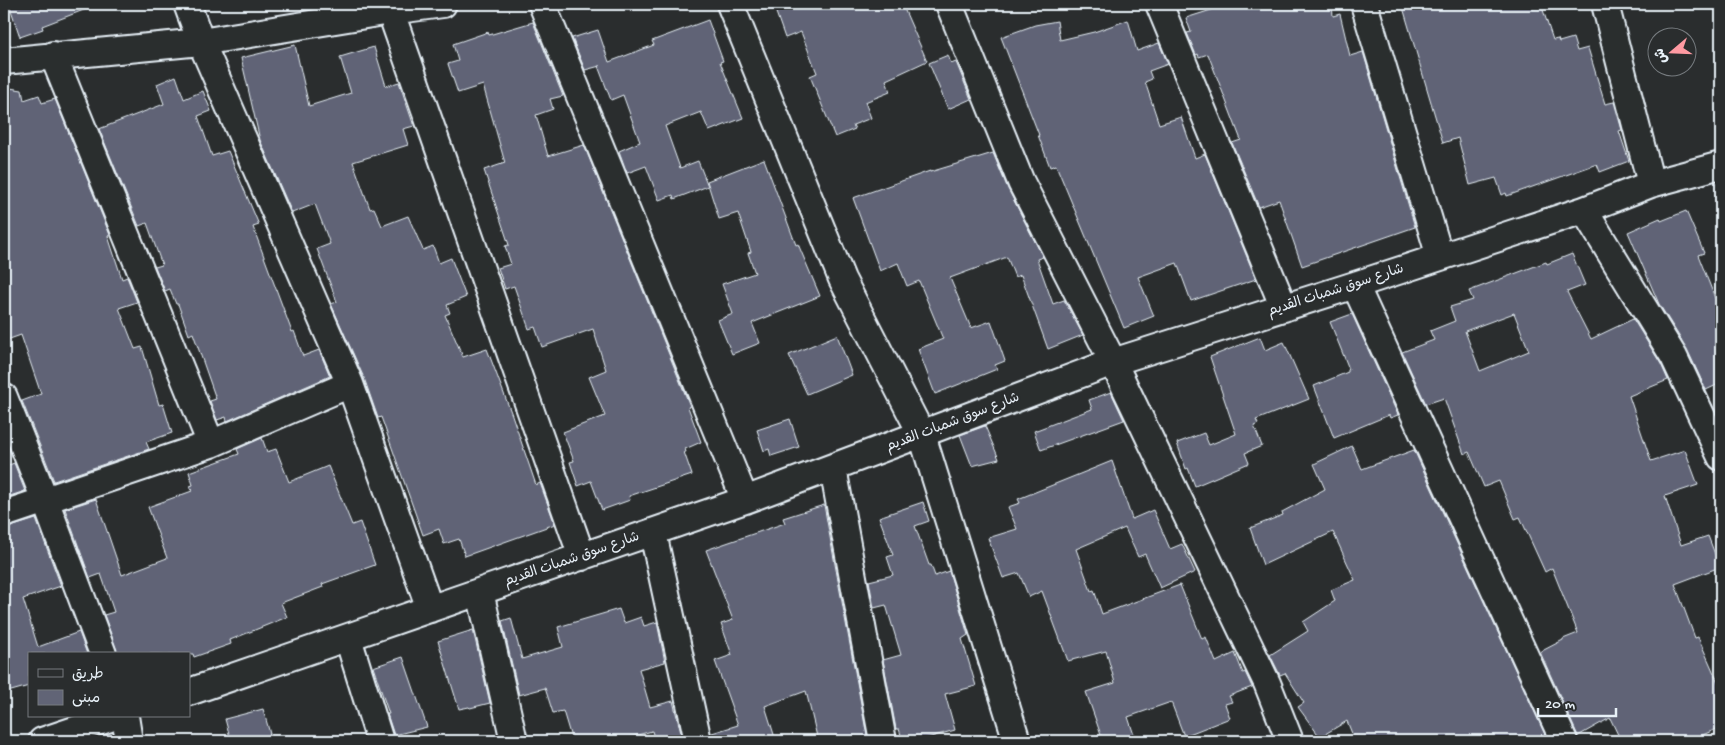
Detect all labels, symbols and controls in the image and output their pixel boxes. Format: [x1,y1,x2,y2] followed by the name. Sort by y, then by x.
[1648,28,1698,78] north arrow
[1652,45,1673,65] text: ش
[1266,261,1406,321] street label: شارع سوق شمبات القديم
[884,390,1022,456] street label: شارع سوق شمبات القديم
[502,529,642,591] street label: شارع سوق شمبات القديم
[28,652,190,718] legend
[72,666,104,684] text: طريق
[1538,685,1615,717] scale bar
[72,690,100,708] text: مبنى
[1545,696,1575,714] text: 20 m

